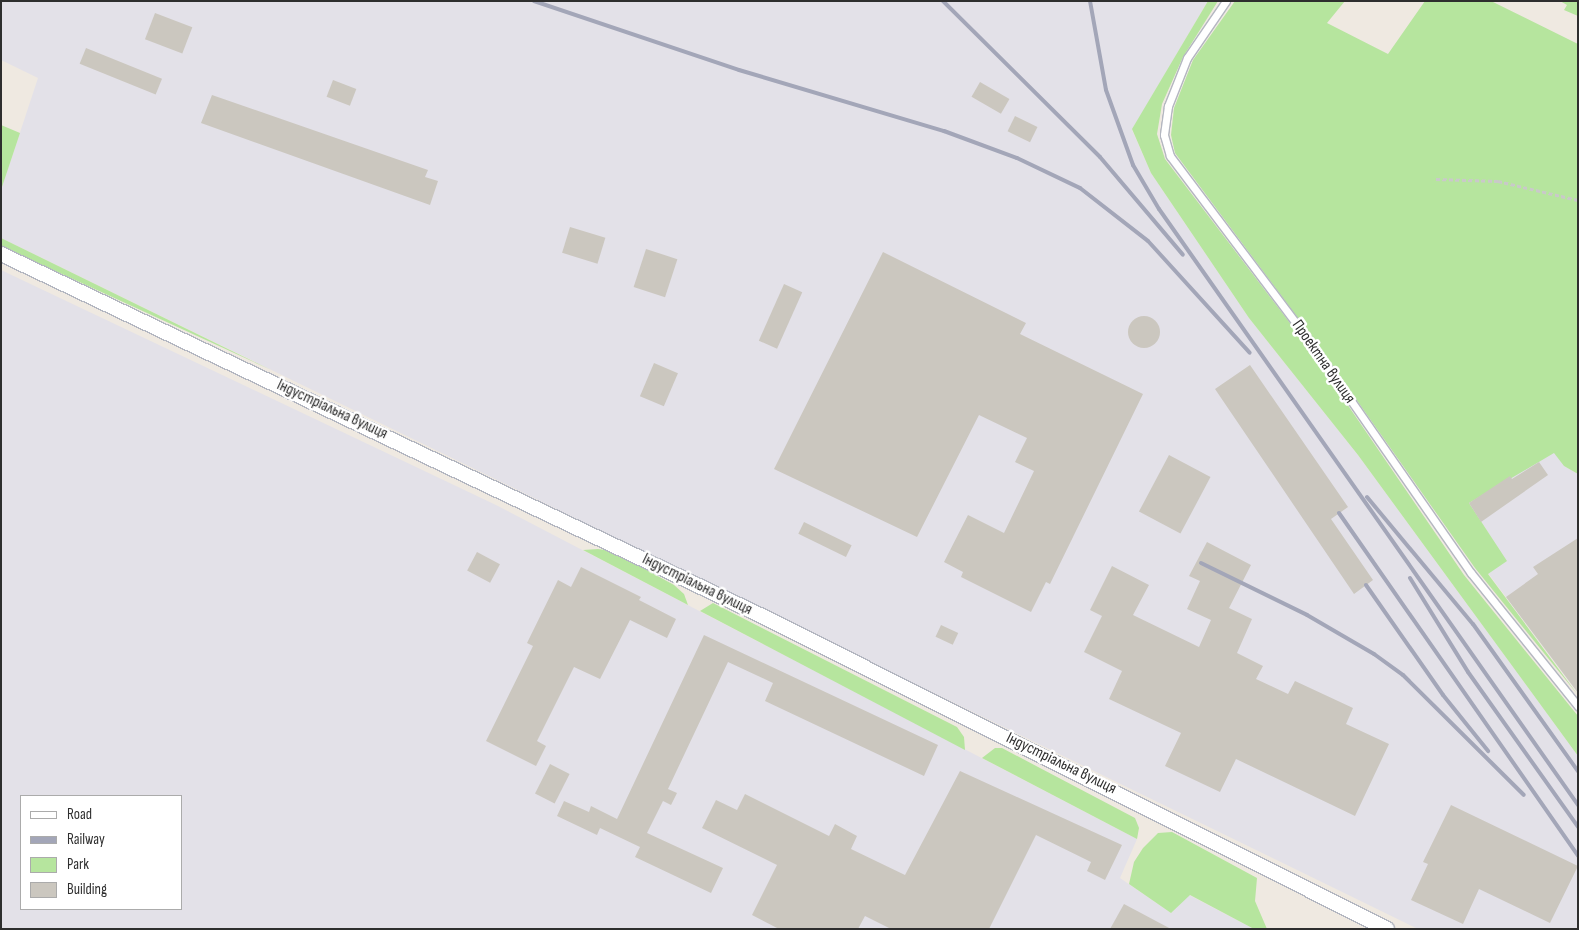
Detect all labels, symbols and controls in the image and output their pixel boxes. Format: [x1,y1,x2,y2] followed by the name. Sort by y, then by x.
[1287,317,1359,407] street label: Проектна вулиця
[274,376,390,444] street label: Індустріальна вулиця
[639,550,755,620] street label: Індустріальна вулиця
[1003,729,1119,799] street label: Індустріальна вулиця
[20,795,182,910] legend
[67,805,92,824] text: Road
[67,830,105,849] text: Railway
[67,855,89,874] text: Park
[67,880,107,899] text: Building

